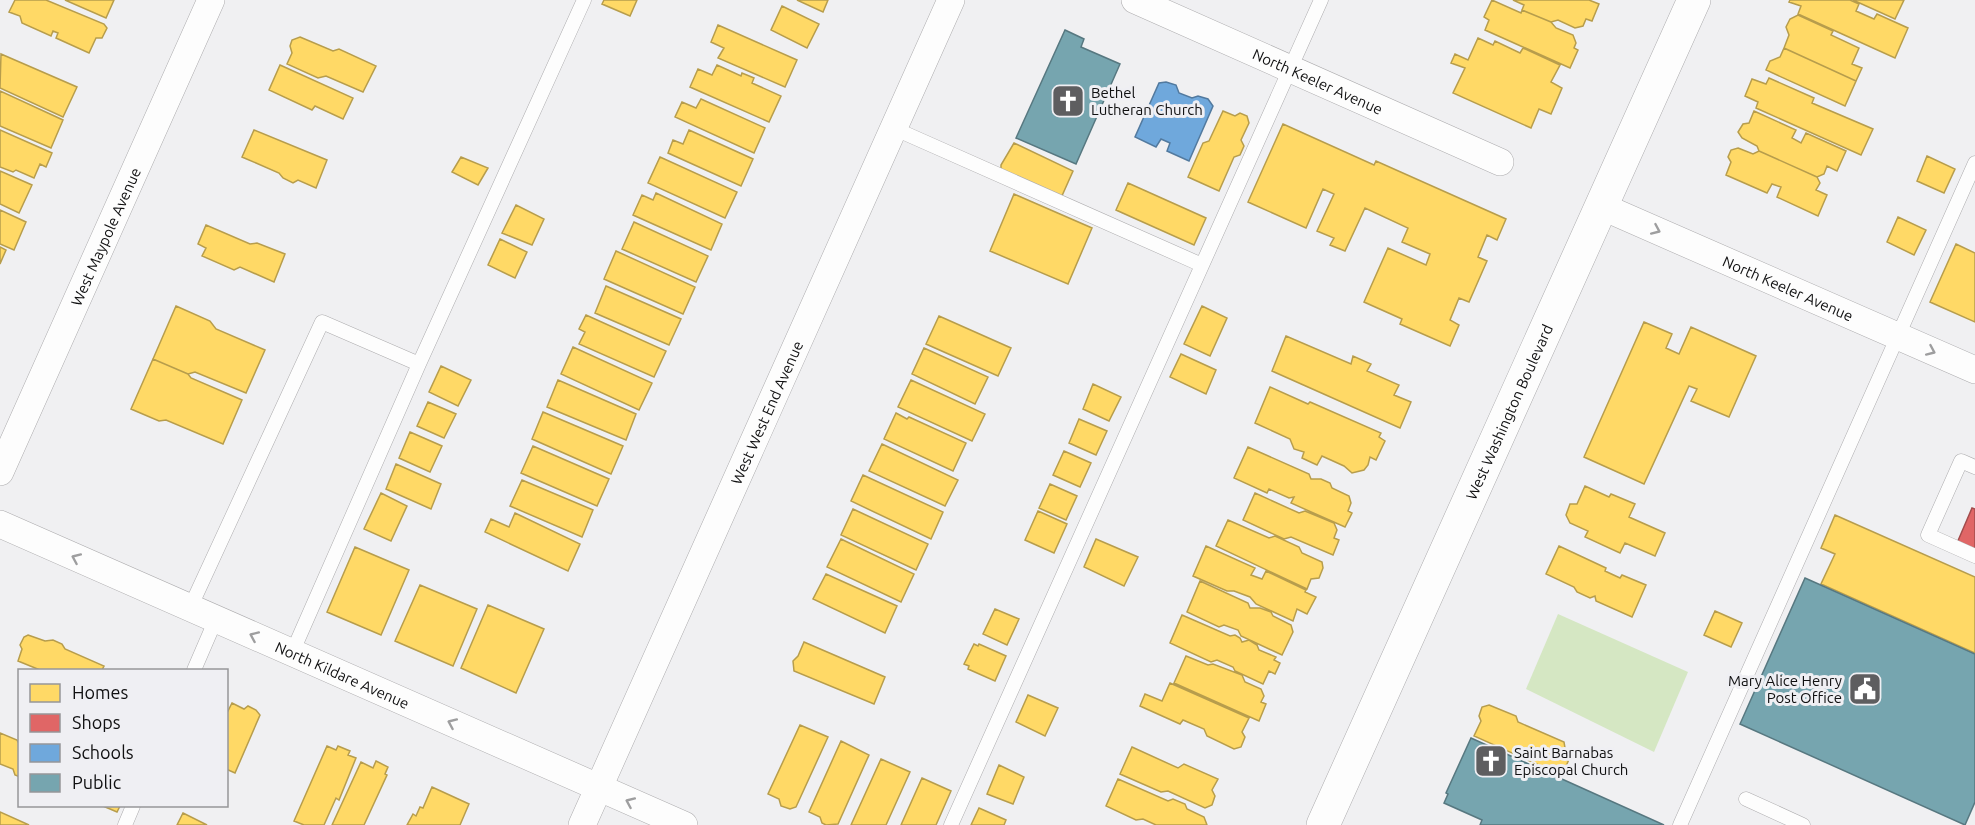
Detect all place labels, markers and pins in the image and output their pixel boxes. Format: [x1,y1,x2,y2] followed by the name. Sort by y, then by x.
[1050,83,1086,119] church icon: Bethel Lutheran Church
[1091,84,1203,118] place label: Bethel Lutheran Church
[1847,671,1883,707] public building icon: Mary Alice Henry Post Office
[1728,672,1842,706] place label: Mary Alice Henry Post Office
[1473,743,1509,779] church icon: Saint Barnabas Episcopal Church
[1514,744,1628,778] place label: Saint Barnabas Episcopal Church

